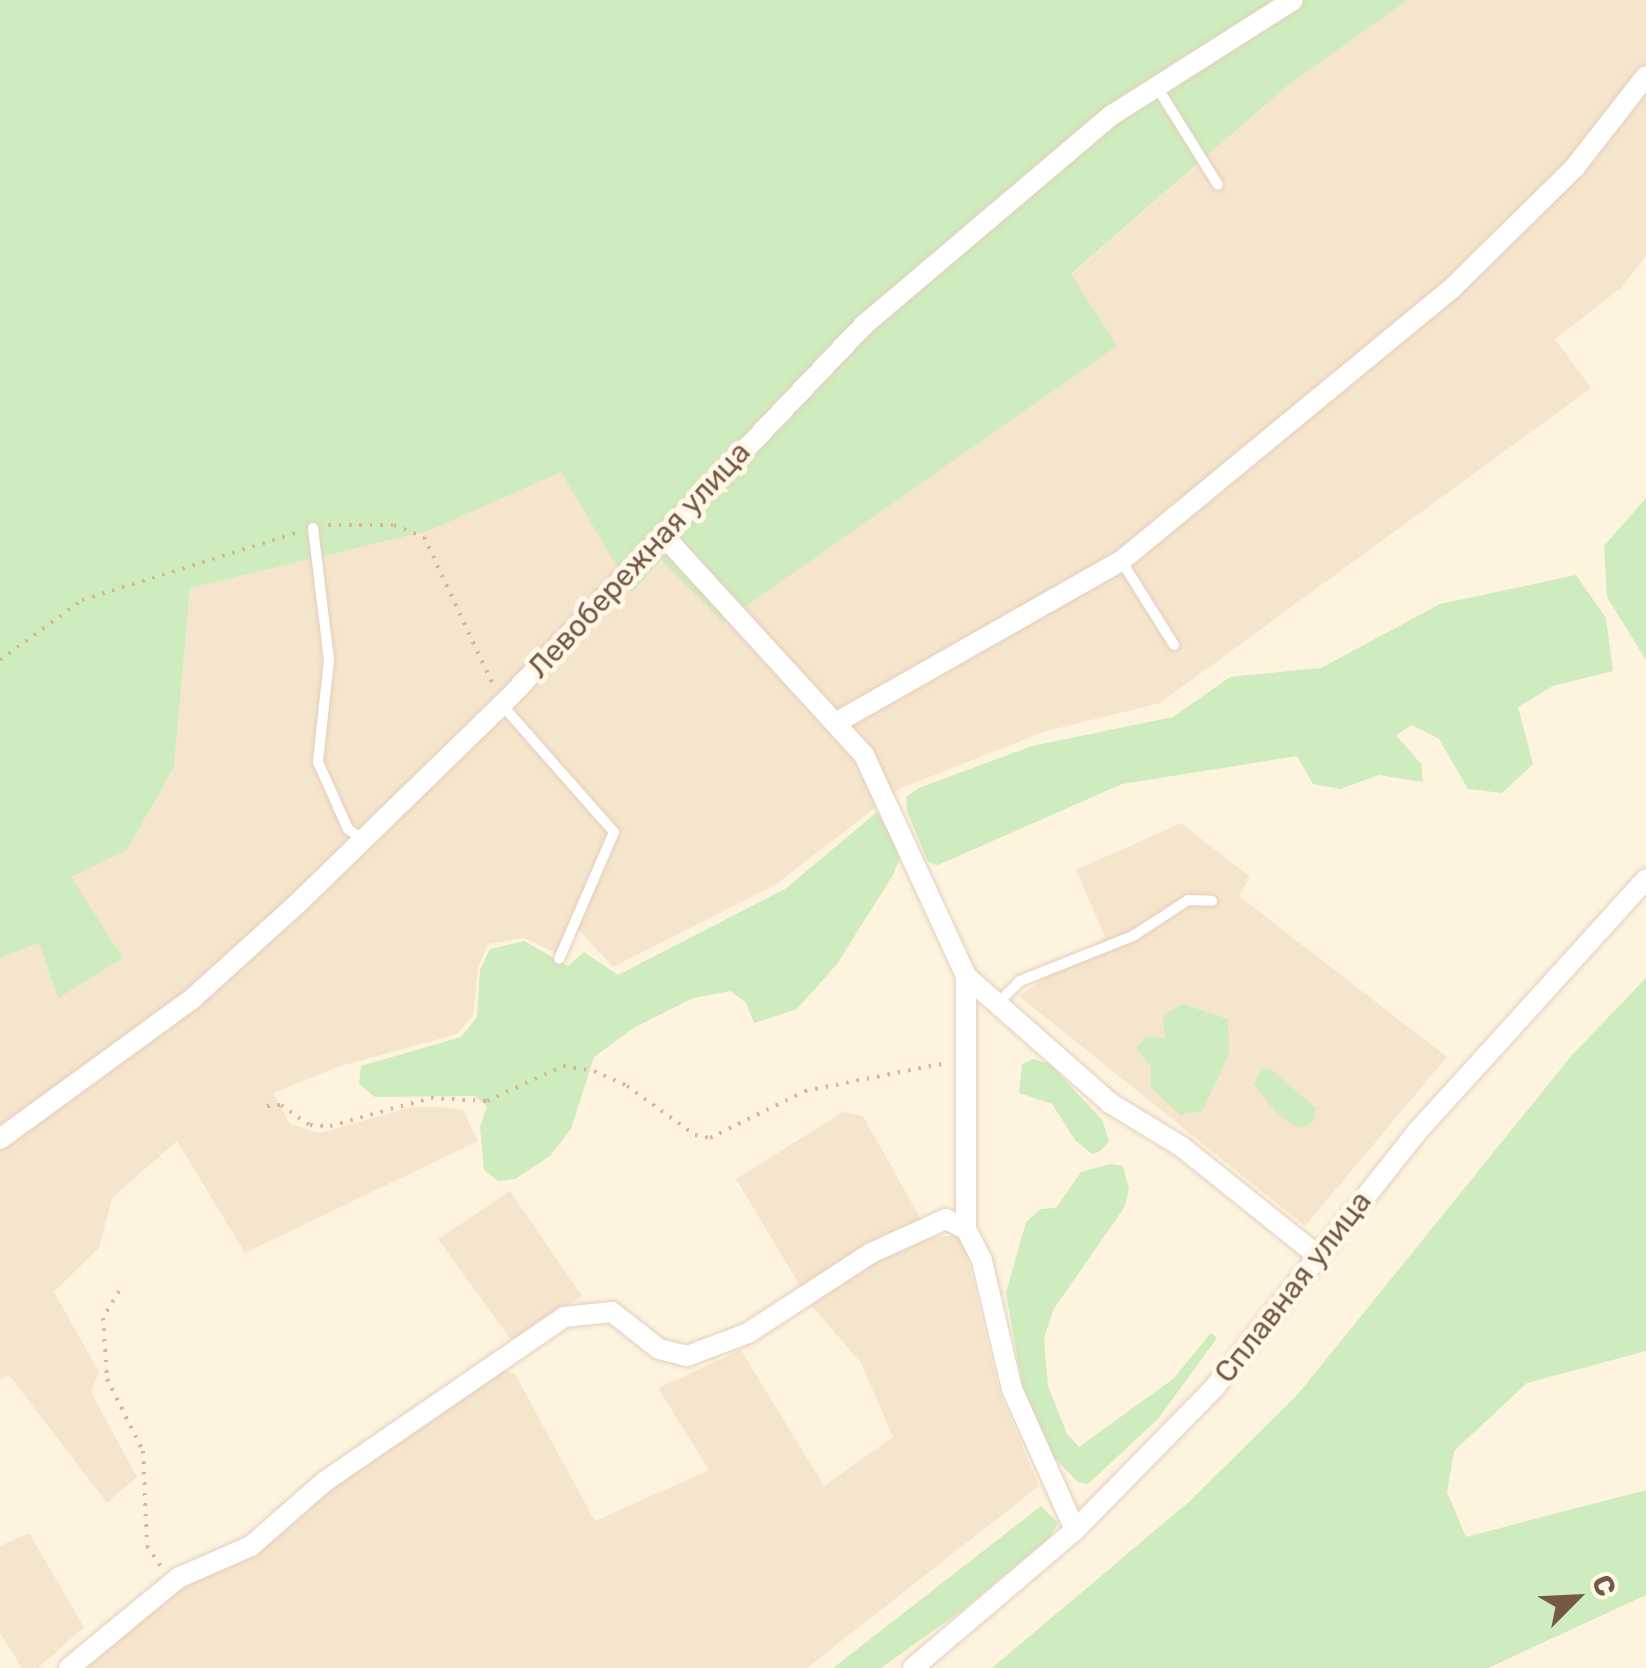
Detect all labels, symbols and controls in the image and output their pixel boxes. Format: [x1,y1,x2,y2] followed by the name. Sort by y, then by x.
[520,434,758,686] street label: Левобережная улица
[1207,1184,1379,1390] street label: Сплавная улица
[1526,1548,1626,1648] north arrow
[1585,1570,1623,1601] text: С

